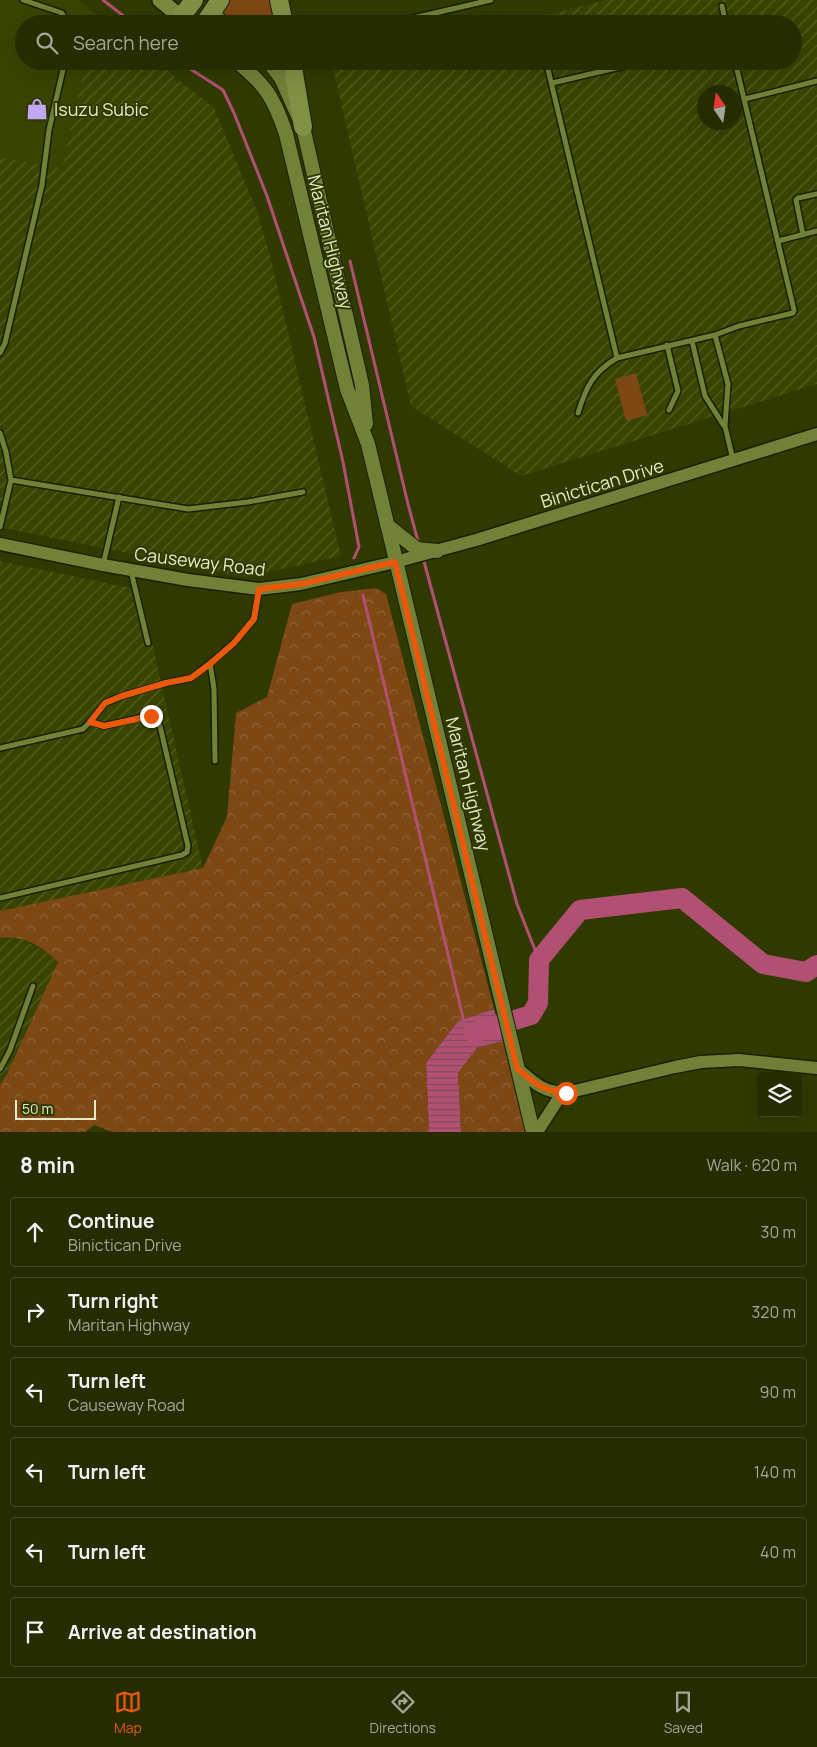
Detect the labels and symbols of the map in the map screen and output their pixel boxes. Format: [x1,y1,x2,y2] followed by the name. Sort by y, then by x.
[697,85,742,130] north arrow
[24,96,50,122] shop icon: Isuzu Subic
[54,97,149,121] place label: Isuzu Subic
[303,172,359,312] street label: Maritan Highway
[537,453,667,513] street label: Binictican Drive
[133,541,267,581] street label: Causeway Road
[140,705,163,728] route end
[441,714,497,854] street label: Maritan Highway
[555,1082,578,1105] route start
[15,1097,96,1120] scale bar

